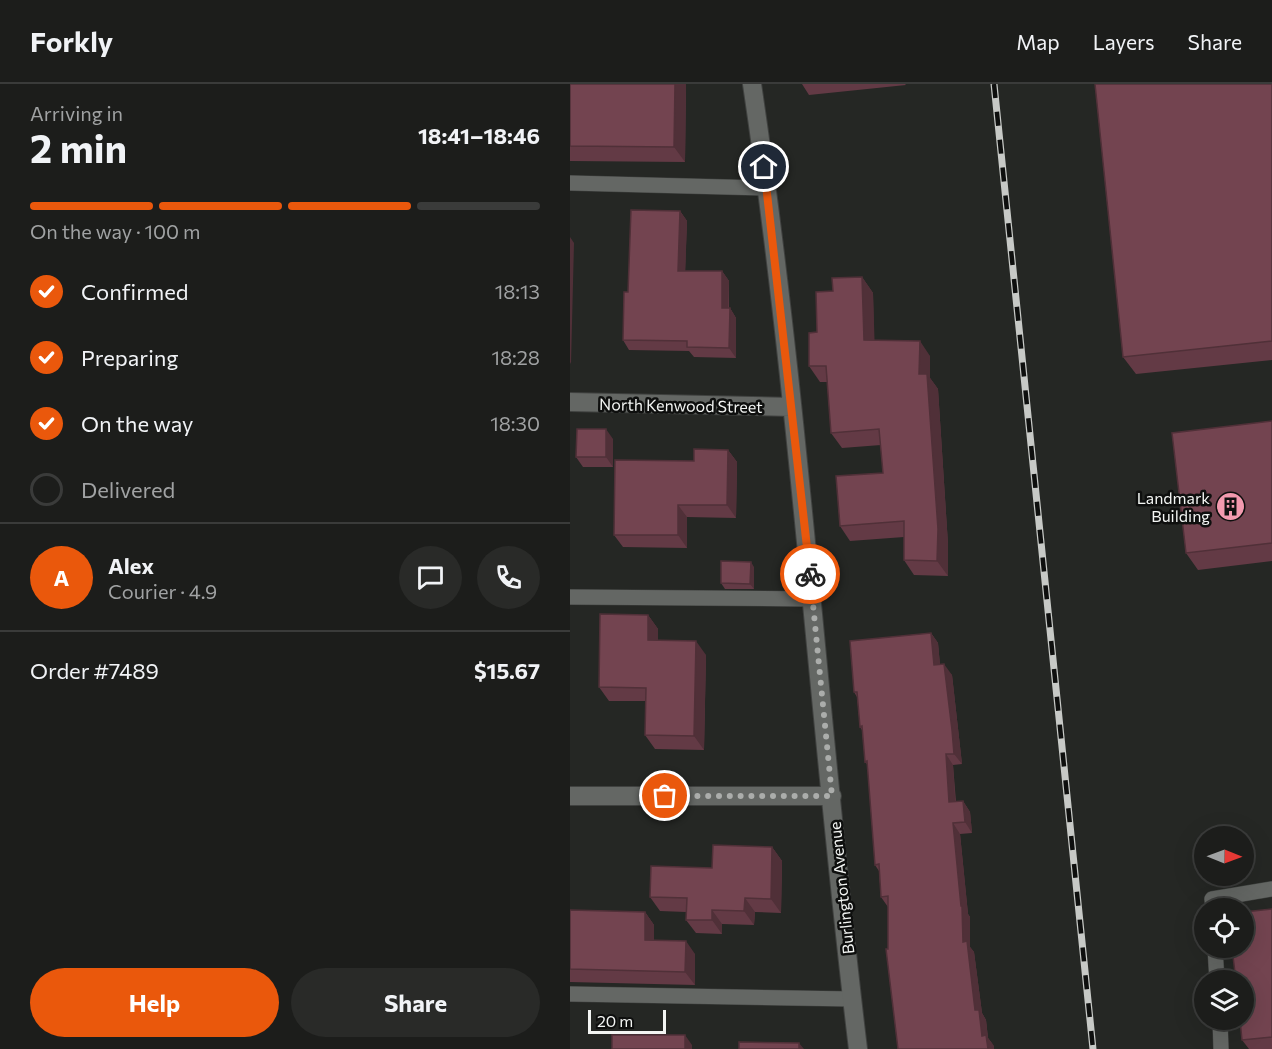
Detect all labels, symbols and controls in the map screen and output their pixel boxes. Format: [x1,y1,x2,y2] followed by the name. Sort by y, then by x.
[30,24,113,58] text: Forkly
[1016,29,1060,54] text: Map
[1093,29,1155,54] text: Layers
[1188,29,1242,54] text: Share
[30,101,123,125] text: Arriving in
[418,122,540,149] text: 18:41–18:46
[30,123,127,171] text: 2 min
[738,141,789,192] pin
[747,150,780,183] icon: home
[30,219,200,243] text: On the way · 100 m
[30,275,63,308] icon: check
[81,278,188,305] text: Confirmed
[495,279,540,303] text: 18:13
[30,341,63,374] icon: check
[81,344,178,371] text: Preparing
[491,345,540,369] text: 18:28
[599,394,763,416] street label: North Kenwood Street
[30,407,63,440] icon: check
[81,410,193,437] text: On the way
[490,411,540,435] text: 18:30
[81,476,175,503] text: Delivered
[1137,488,1210,525] place label: Landmark Building
[1215,490,1247,522] building icon: Landmark Building
[780,544,840,604] courier
[399,546,462,609] button: chat
[477,546,540,609] button: phone
[108,552,154,579] text: Alex
[794,558,827,591] icon: bike
[54,564,69,591] text: A
[108,579,217,603] text: Courier · 4.9
[30,657,159,684] text: Order #7489
[474,657,540,684] text: $15.67
[639,770,690,821] pin
[648,779,681,812] icon: bag
[825,821,857,955] street label: Burlington Avenue
[1194,826,1254,886] north arrow
[1194,826,1254,1030] map controls
[1194,898,1254,958] button: locate
[30,968,279,1037] button: Help
[291,968,540,1037] button: Share
[1194,970,1254,1030] button: layers
[588,1007,666,1034] scale bar
[597,1011,633,1030] text: 20 m

